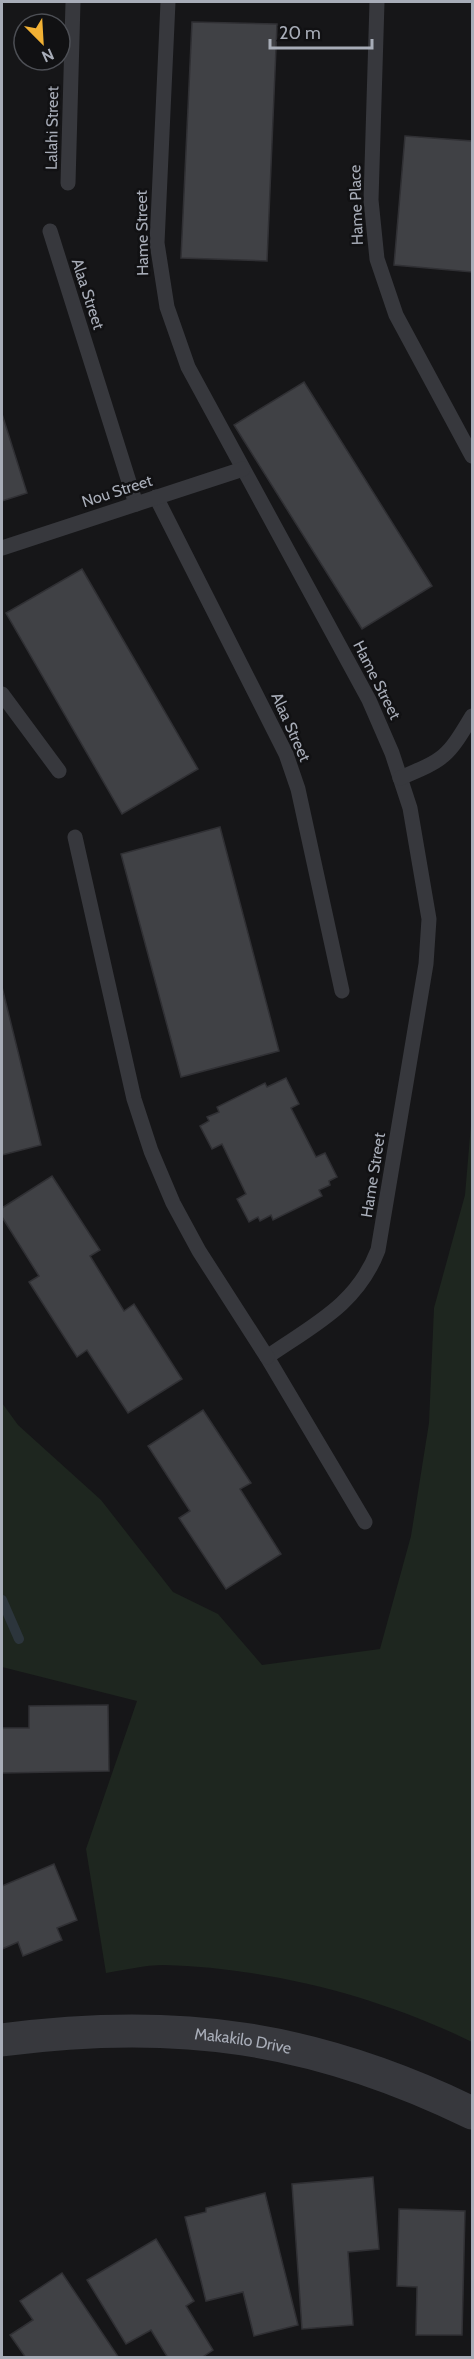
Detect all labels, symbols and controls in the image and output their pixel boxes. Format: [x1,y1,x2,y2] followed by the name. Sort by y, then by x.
[12,12,72,72] north arrow
[270,12,372,50] scale bar
[279,22,321,44] text: 20 m
[39,44,57,66] text: N
[42,85,62,170] street label: Lalahi Street
[345,164,367,246] street label: Hame Place
[132,189,152,276] street label: Hame Street
[68,256,109,333] street label: Alaa Street
[79,471,155,511] street label: Nou Street
[349,637,405,723] street label: Hame Street
[267,690,315,765] street label: Alaa Street
[357,1131,389,1219] street label: Hame Street
[194,2024,293,2057] street label: Makakilo Drive

